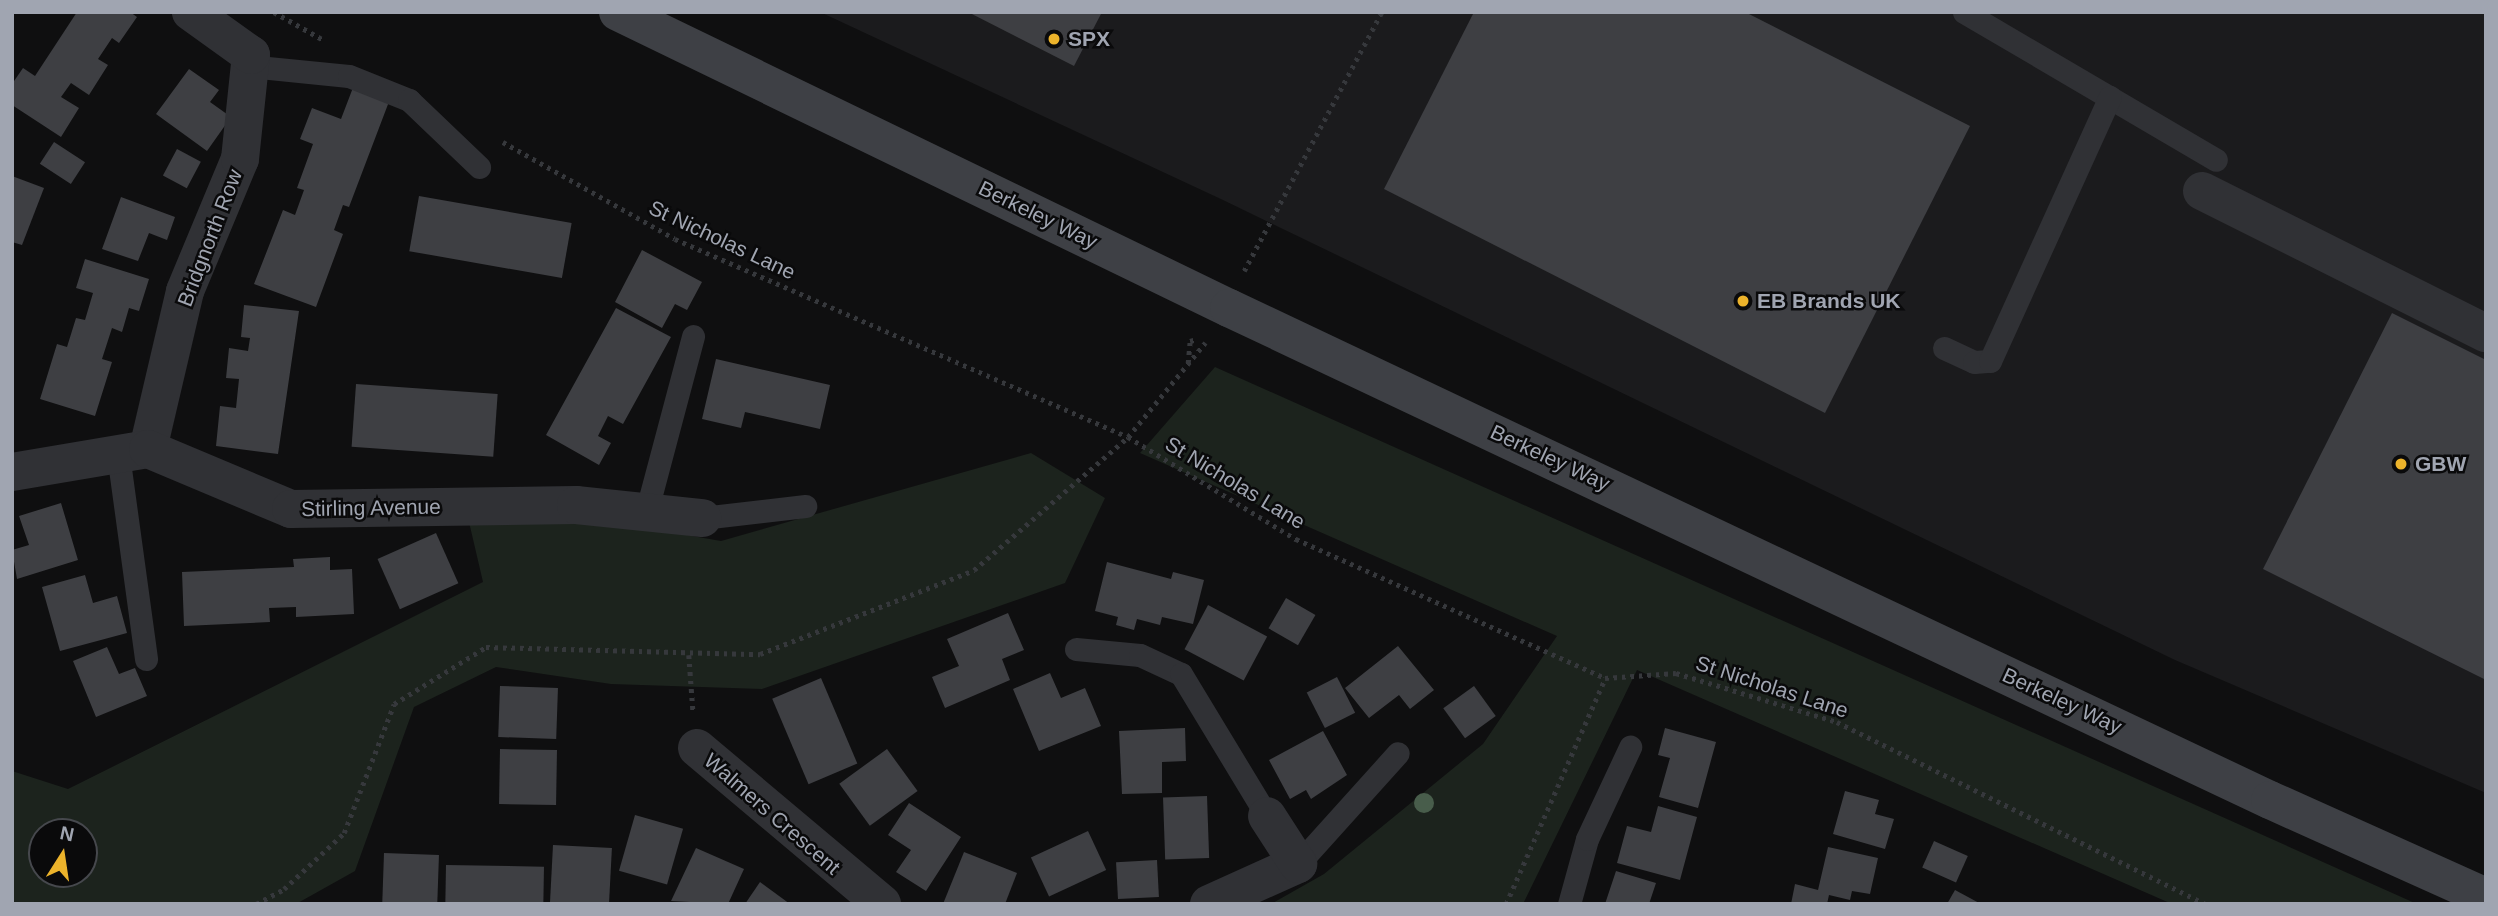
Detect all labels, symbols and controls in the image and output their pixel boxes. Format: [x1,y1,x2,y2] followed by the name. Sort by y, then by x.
[1068,26,1110,52] place label: SPX
[1046,31,1062,47] marker: SPX
[172,166,248,310] street label: Bridgnorth Row
[975,175,1101,255] street label: Berkeley Way
[645,195,799,285] street label: St Nicholas Lane
[1757,288,1901,314] place label: EB Brands UK
[1735,293,1751,309] marker: EB Brands UK
[1486,419,1614,497] street label: Berkeley Way
[1160,431,1310,535] street label: St Nicholas Lane
[2415,451,2466,477] place label: GBW
[2393,456,2409,472] marker: GBW
[300,494,442,522] street label: Stirling Avenue
[1693,650,1851,724] street label: St Nicholas Lane
[1998,662,2126,740] street label: Berkeley Way
[699,748,845,880] street label: Walmers Crescent
[28,818,98,888] north arrow
[58,822,76,846] text: N

